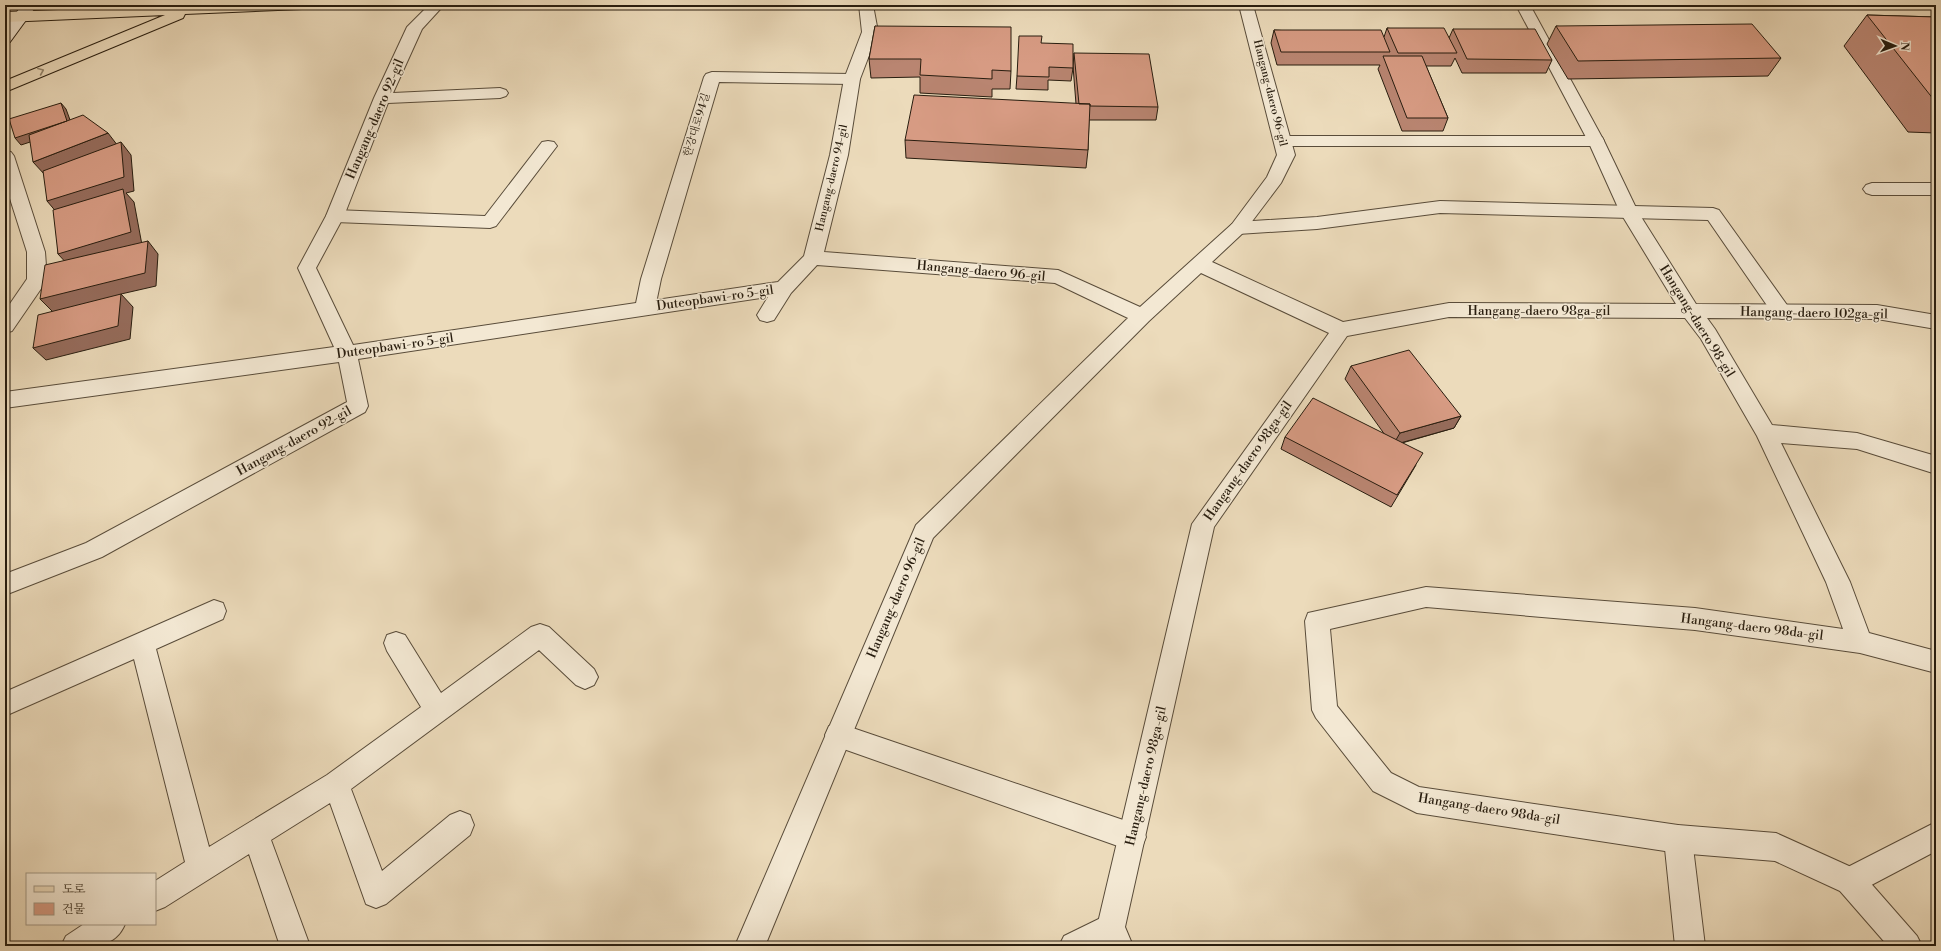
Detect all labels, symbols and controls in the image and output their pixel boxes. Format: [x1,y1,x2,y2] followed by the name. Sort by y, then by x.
[1875,26,1915,66] north arrow
[1250,38,1290,149] street label: Hangang-daero 96-gil
[1897,42,1911,51] text: N
[342,56,408,181] street label: Hangang-daero 92-gil
[37,68,44,76] one-way arrow
[681,91,713,159] street label: 한강대로94길
[813,122,851,233] street label: Hangang-daero 94-gil
[916,257,1046,285] street label: Hangang-daero 96-gil
[1656,262,1738,380] street label: Hangang-daero 98-gil
[655,282,775,314] street label: Duteopbawi-ro 5-gil
[1468,303,1611,319] street label: Hangang-daero 98ga-gil
[1740,304,1888,322] street label: Hangang-daero 102ga-gil
[335,330,455,362] street label: Duteopbawi-ro 5-gil
[1200,398,1296,524] street label: Hangang-daero 98ga-gil
[234,403,354,479] street label: Hangang-daero 92-gil
[863,535,929,661] street label: Hangang-daero 96-gil
[1680,610,1824,644] street label: Hangang-daero 98da-gil
[1122,704,1170,847] street label: Hangang-daero 98ga-gil
[1417,790,1561,828] street label: Hangang-daero 98da-gil
[26,873,156,925] legend
[62,882,86,897] text: 도로
[62,902,86,917] text: 건물

